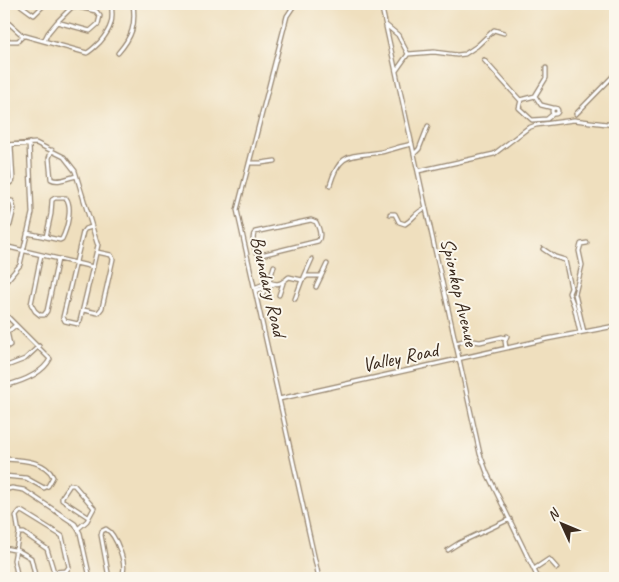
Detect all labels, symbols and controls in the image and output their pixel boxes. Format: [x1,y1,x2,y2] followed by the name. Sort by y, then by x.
[245,233,293,342] street label: Boundary Road
[435,236,484,350] street label: Spionkop Avenue
[360,337,443,378] street label: Valley Road
[536,500,586,550] north arrow
[544,505,564,524] text: N

